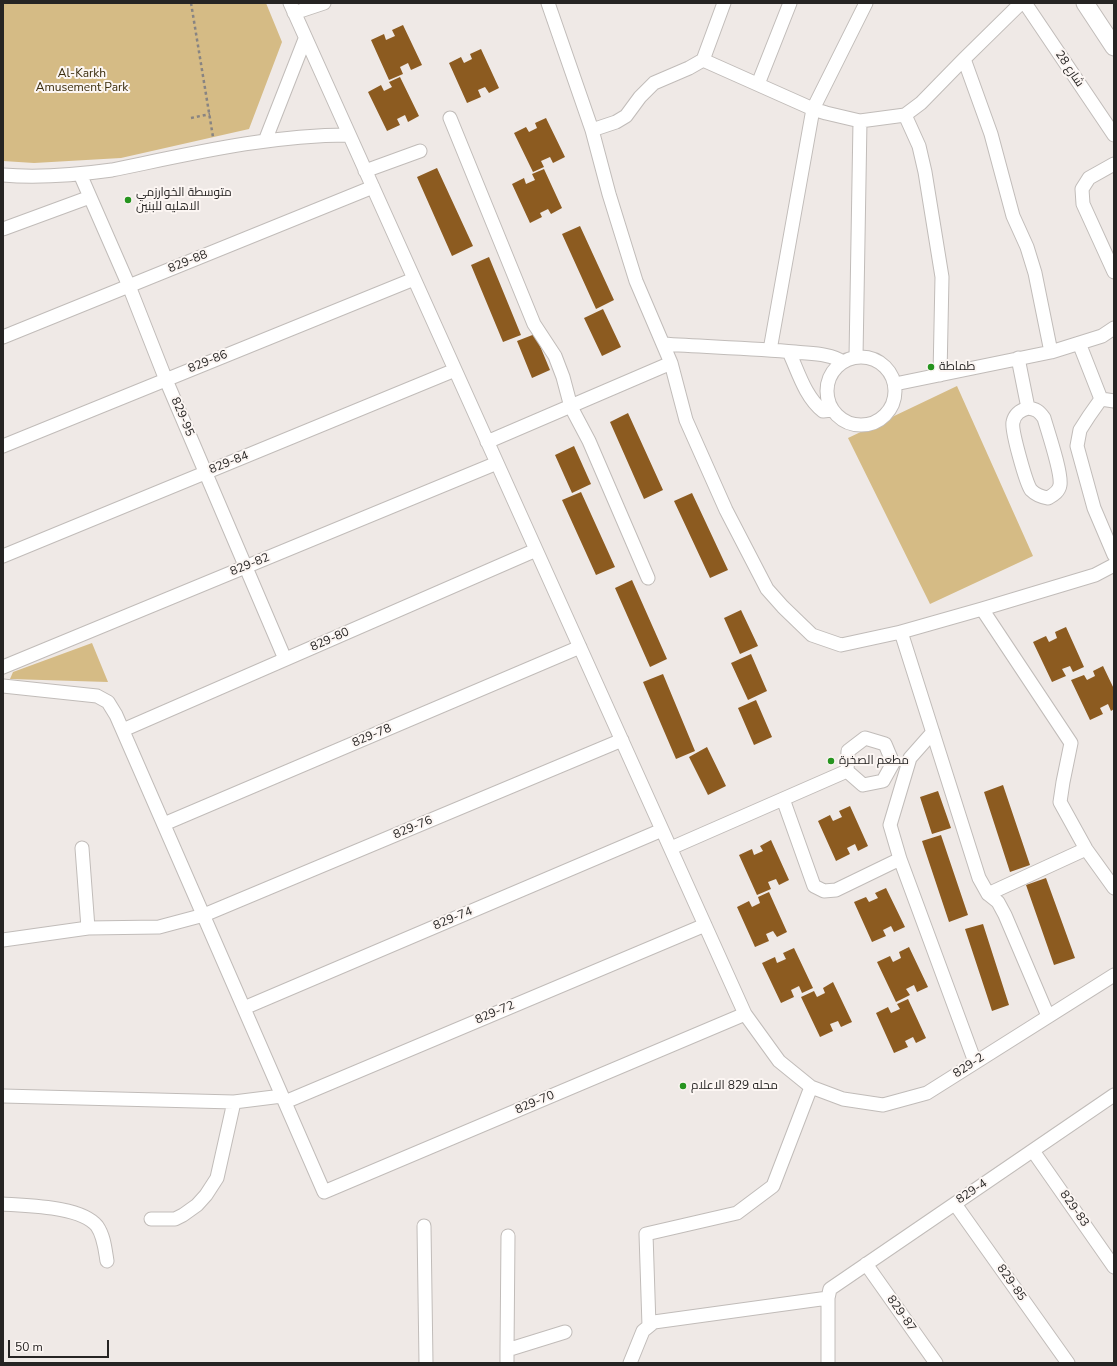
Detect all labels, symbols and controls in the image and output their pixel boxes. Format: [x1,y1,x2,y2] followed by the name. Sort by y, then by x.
[1052,48,1086,90] street label: شارع 28
[36,67,128,95] park label: Al-Karkh Amusement Park
[136,186,232,214] place label: متوسطة الخوارزمي الاهليه للبنين
[123,195,133,205] marker: متوسطة الخوارزمي الاهليه للبنين
[166,248,210,276] street label: 829-88
[186,348,230,376] street label: 829-86
[939,360,975,374] place label: طماطة
[926,362,936,372] marker: طماطة
[167,395,197,439] street label: 829-95
[207,449,251,477] street label: 829-84
[228,551,272,579] street label: 829-82
[308,625,352,655] street label: 829-80
[350,721,394,751] street label: 829-78
[839,754,909,768] place label: مطعم الصخرة
[826,756,836,766] marker: مطعم الصخرة
[391,813,435,843] street label: 829-76
[431,904,475,934] street label: 829-74
[473,998,517,1028] street label: 829-72
[951,1051,987,1081] street label: 829-2
[691,1079,778,1093] place label: محله 829 الاعلام
[678,1081,688,1091] marker: محله 829 الاعلام
[513,1088,557,1118] street label: 829-70
[954,1177,990,1207] street label: 829-4
[1056,1188,1092,1230] street label: 829-83
[993,1262,1029,1304] street label: 829-85
[883,1293,919,1335] street label: 829-87
[10,1332,111,1358] scale bar
[15,1339,43,1355] text: 50 m

